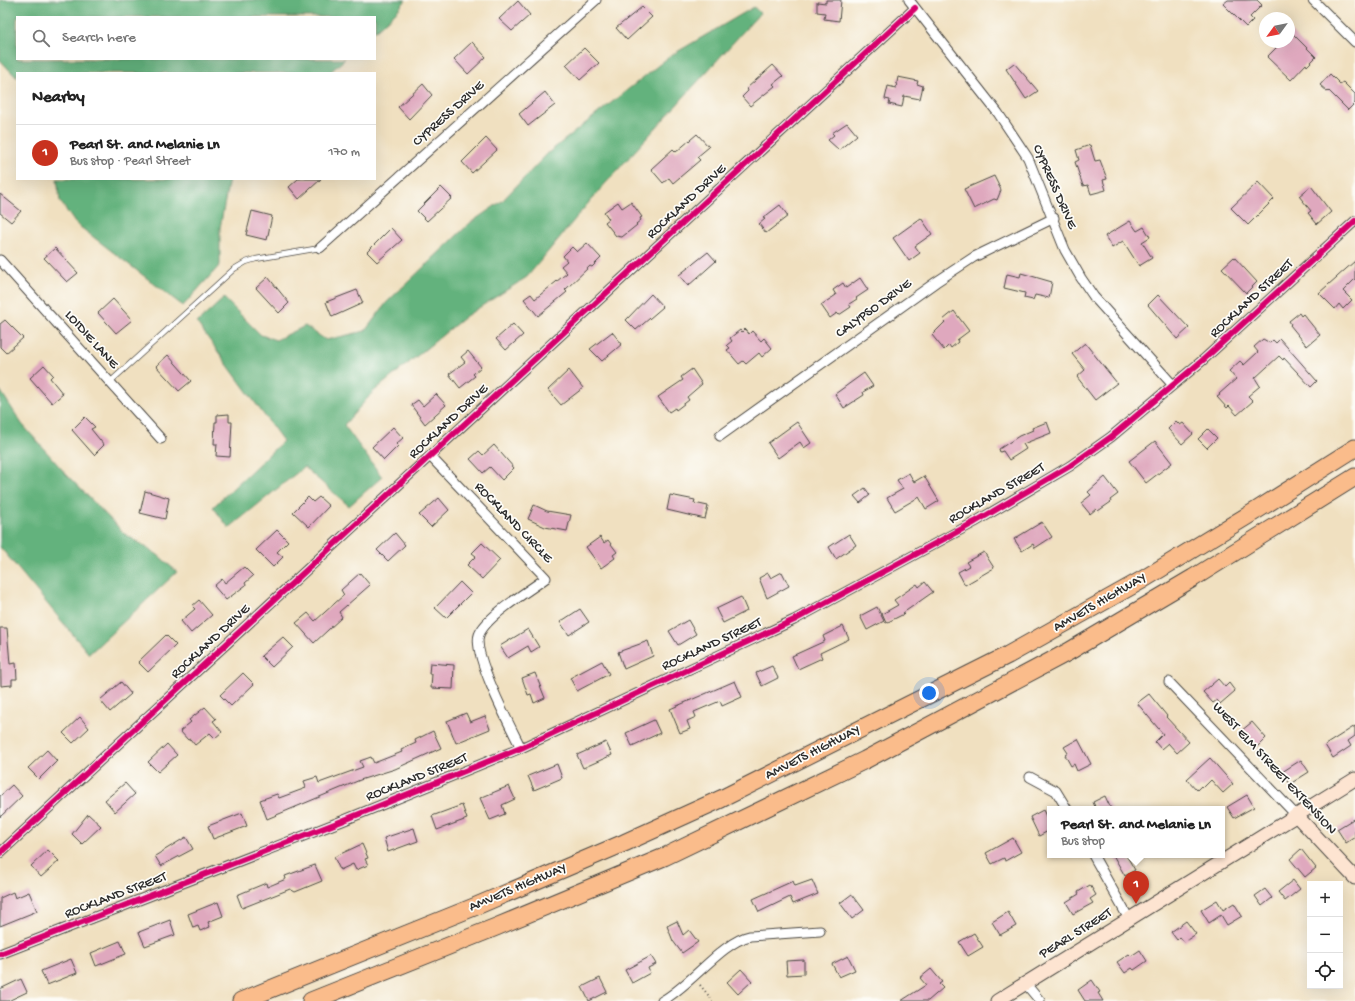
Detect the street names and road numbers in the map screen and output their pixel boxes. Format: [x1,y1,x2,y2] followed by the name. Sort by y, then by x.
[410,77,489,151] street label: CYPRESS DRIVE
[1028,142,1081,233] street label: CYPRESS DRIVE
[644,160,731,243] street label: ROCKLAND DRIVE
[1207,256,1298,342] street label: ROCKLAND STREET
[833,275,916,342] street label: CALYPSO DRIVE
[60,307,122,374] street label: LOIDIE LANE
[406,380,493,463] street label: ROCKLAND DRIVE
[946,459,1049,528] street label: ROCKLAND STREET
[470,479,557,568] street label: ROCKLAND CIRCLE
[1050,570,1150,636] street label: AMVETS HIGHWAY
[168,600,255,683] street label: ROCKLAND DRIVE
[659,614,765,676] street label: ROCKLAND STREET
[1208,699,1340,839] street label: WEST ELM STREET EXTENSION
[763,722,863,784] street label: AMVETS HIGHWAY
[364,750,471,806] street label: ROCKLAND STREET
[467,860,569,916] street label: AMVETS HIGHWAY
[63,868,170,923] street label: ROCKLAND STREET
[1036,905,1116,964] street label: PEARL STREET

